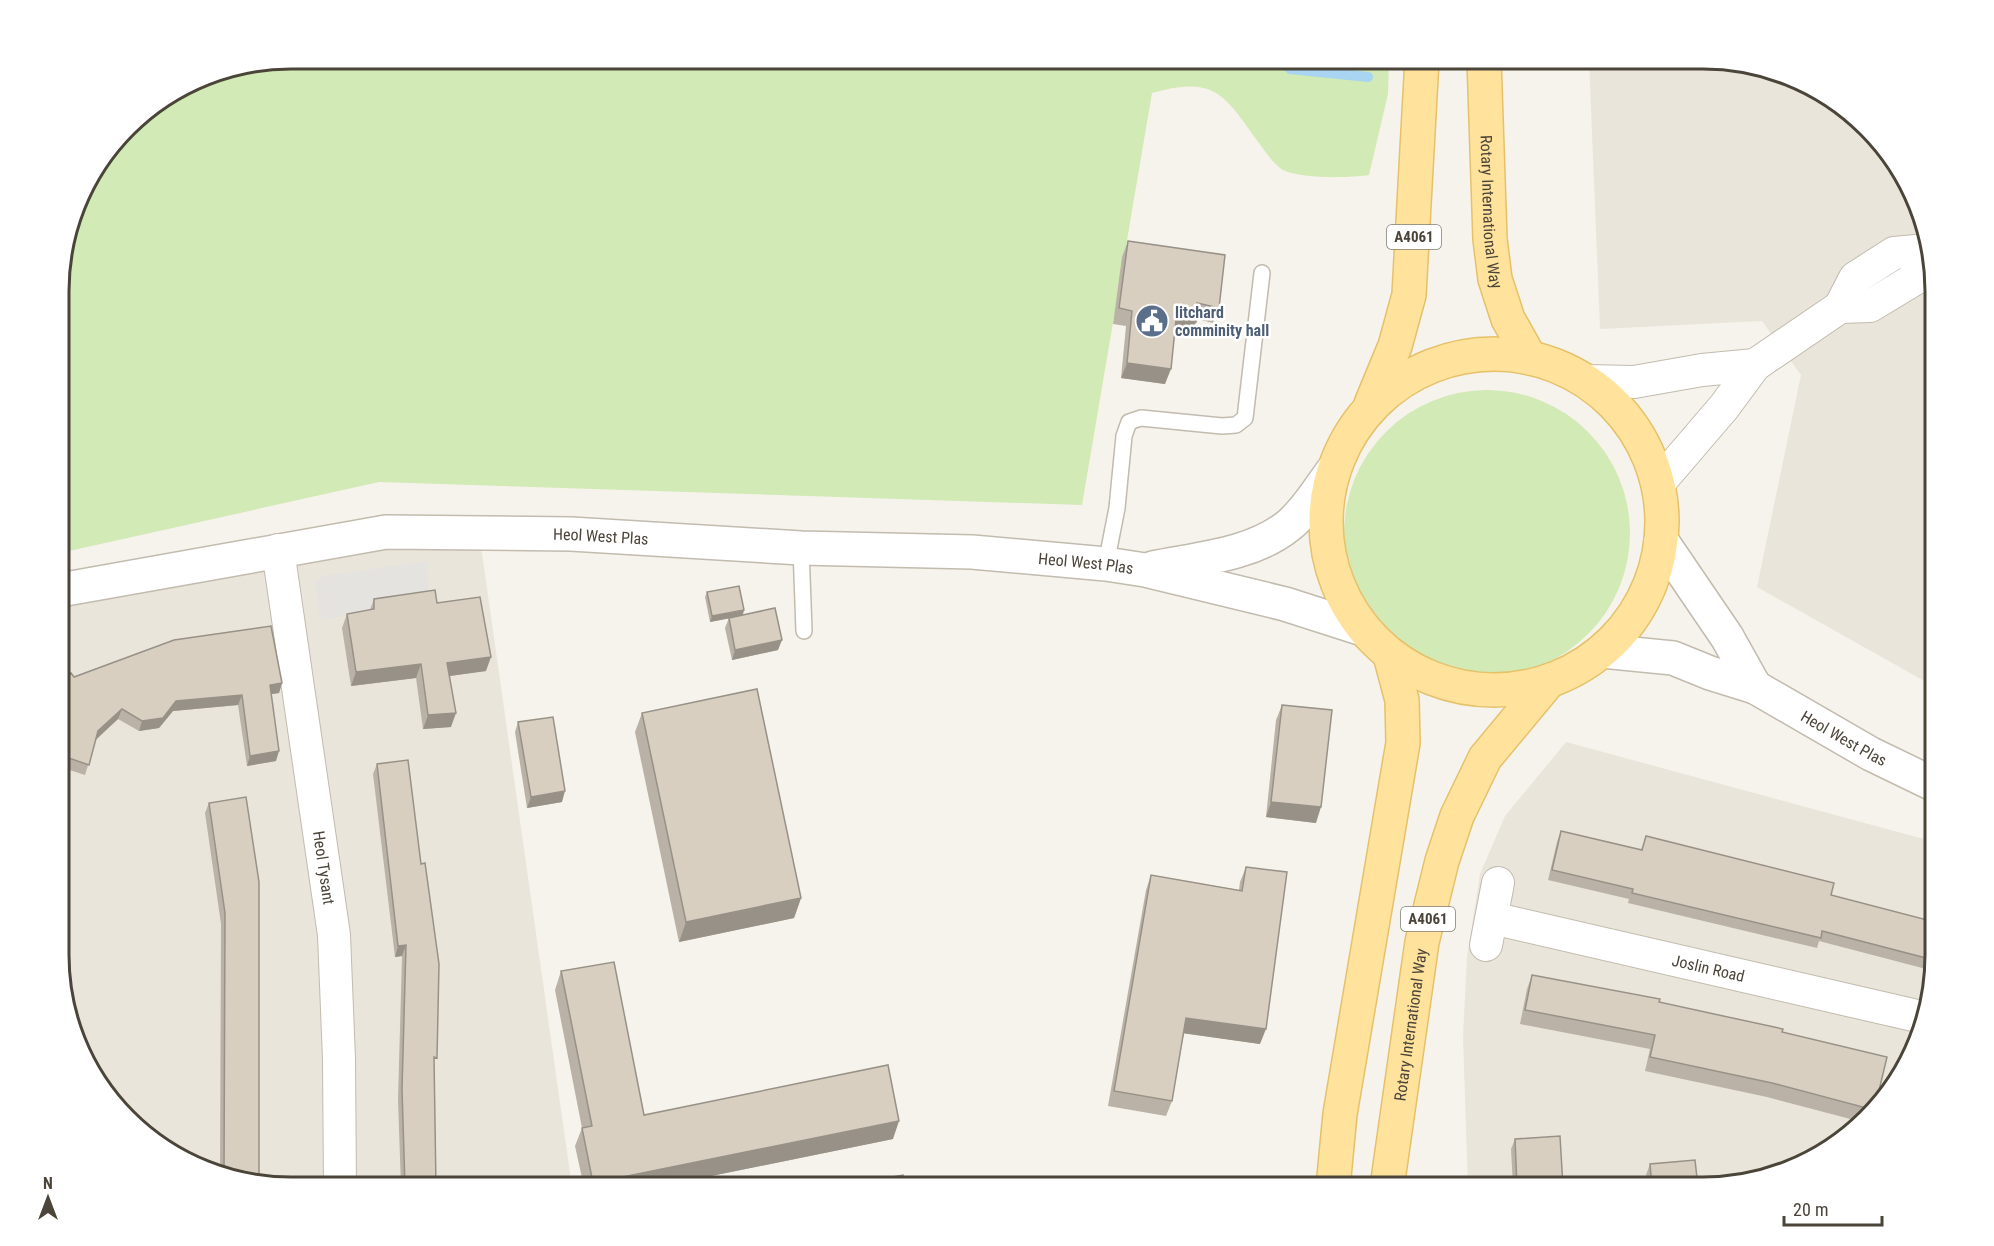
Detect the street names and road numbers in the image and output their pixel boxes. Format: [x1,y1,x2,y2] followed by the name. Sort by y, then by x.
[1477,135,1507,291] street label: Rotary International Way
[1387,225,1441,249] road number: A4061
[553,525,649,549] street label: Heol West Plas
[1038,549,1135,578] street label: Heol West Plas
[1798,707,1890,770] street label: Heol West Plas
[309,830,339,906] street label: Heol Tysant
[1401,907,1455,931] road number: A4061
[1390,947,1431,1102] street label: Rotary International Way
[1670,951,1746,986] street label: Joslin Road

